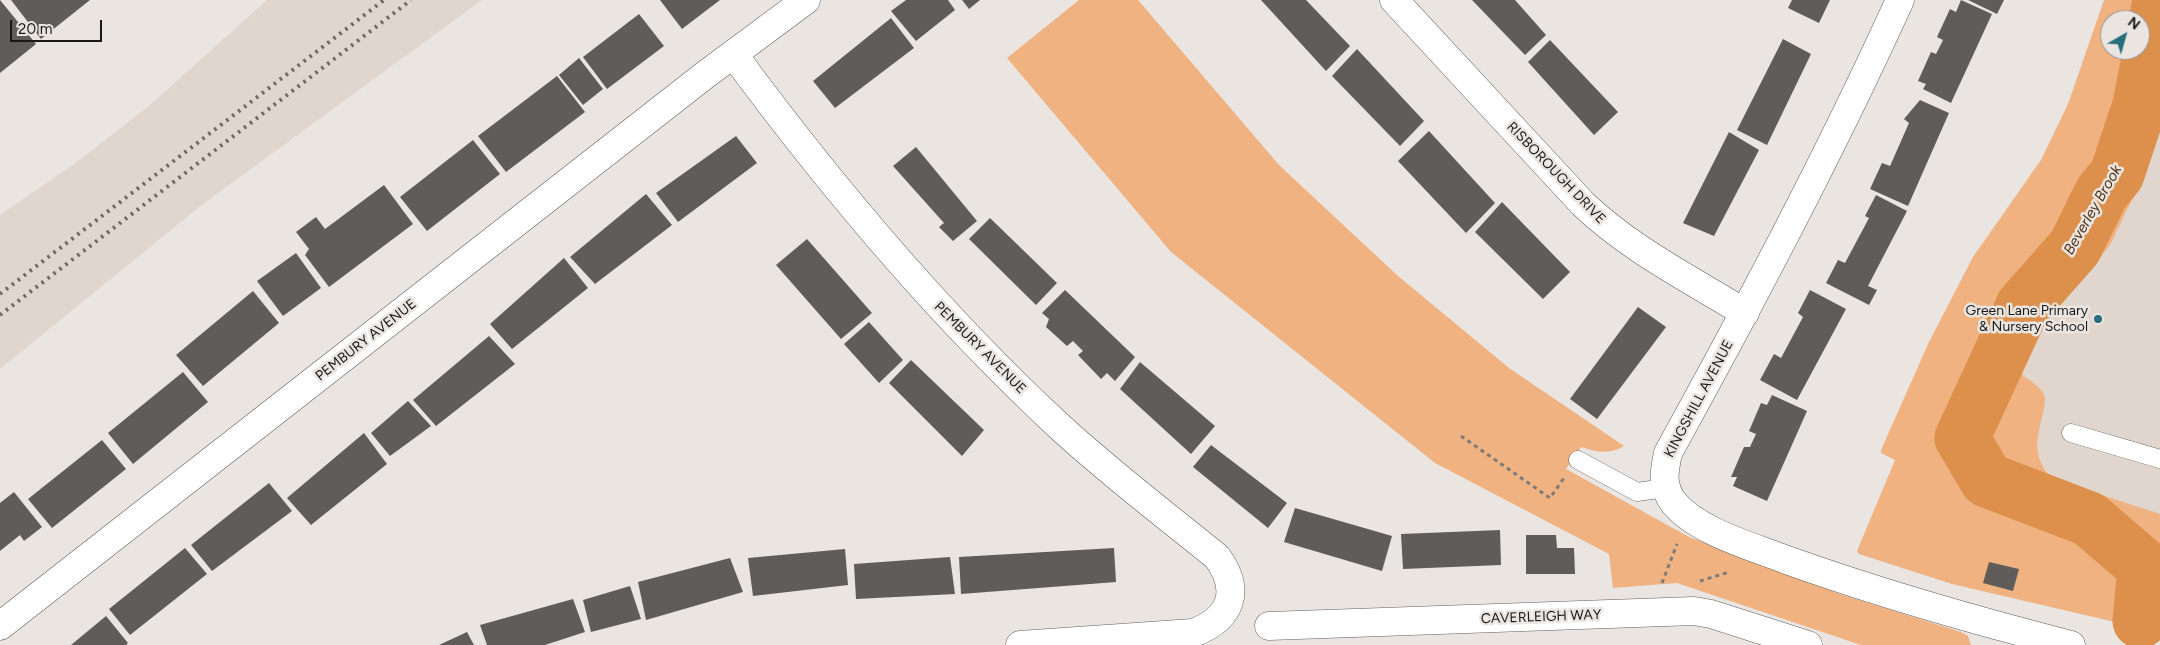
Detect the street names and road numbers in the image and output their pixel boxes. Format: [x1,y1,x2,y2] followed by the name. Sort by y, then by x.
[1503,119,1609,227] street label: RISBOROUGH DRIVE
[312,295,420,385] street label: PEMBURY AVENUE
[930,298,1030,398] street label: PEMBURY AVENUE
[1661,337,1737,461] street label: KINGSHILL AVENUE
[1481,607,1601,627] street label: CAVERLEIGH WAY

